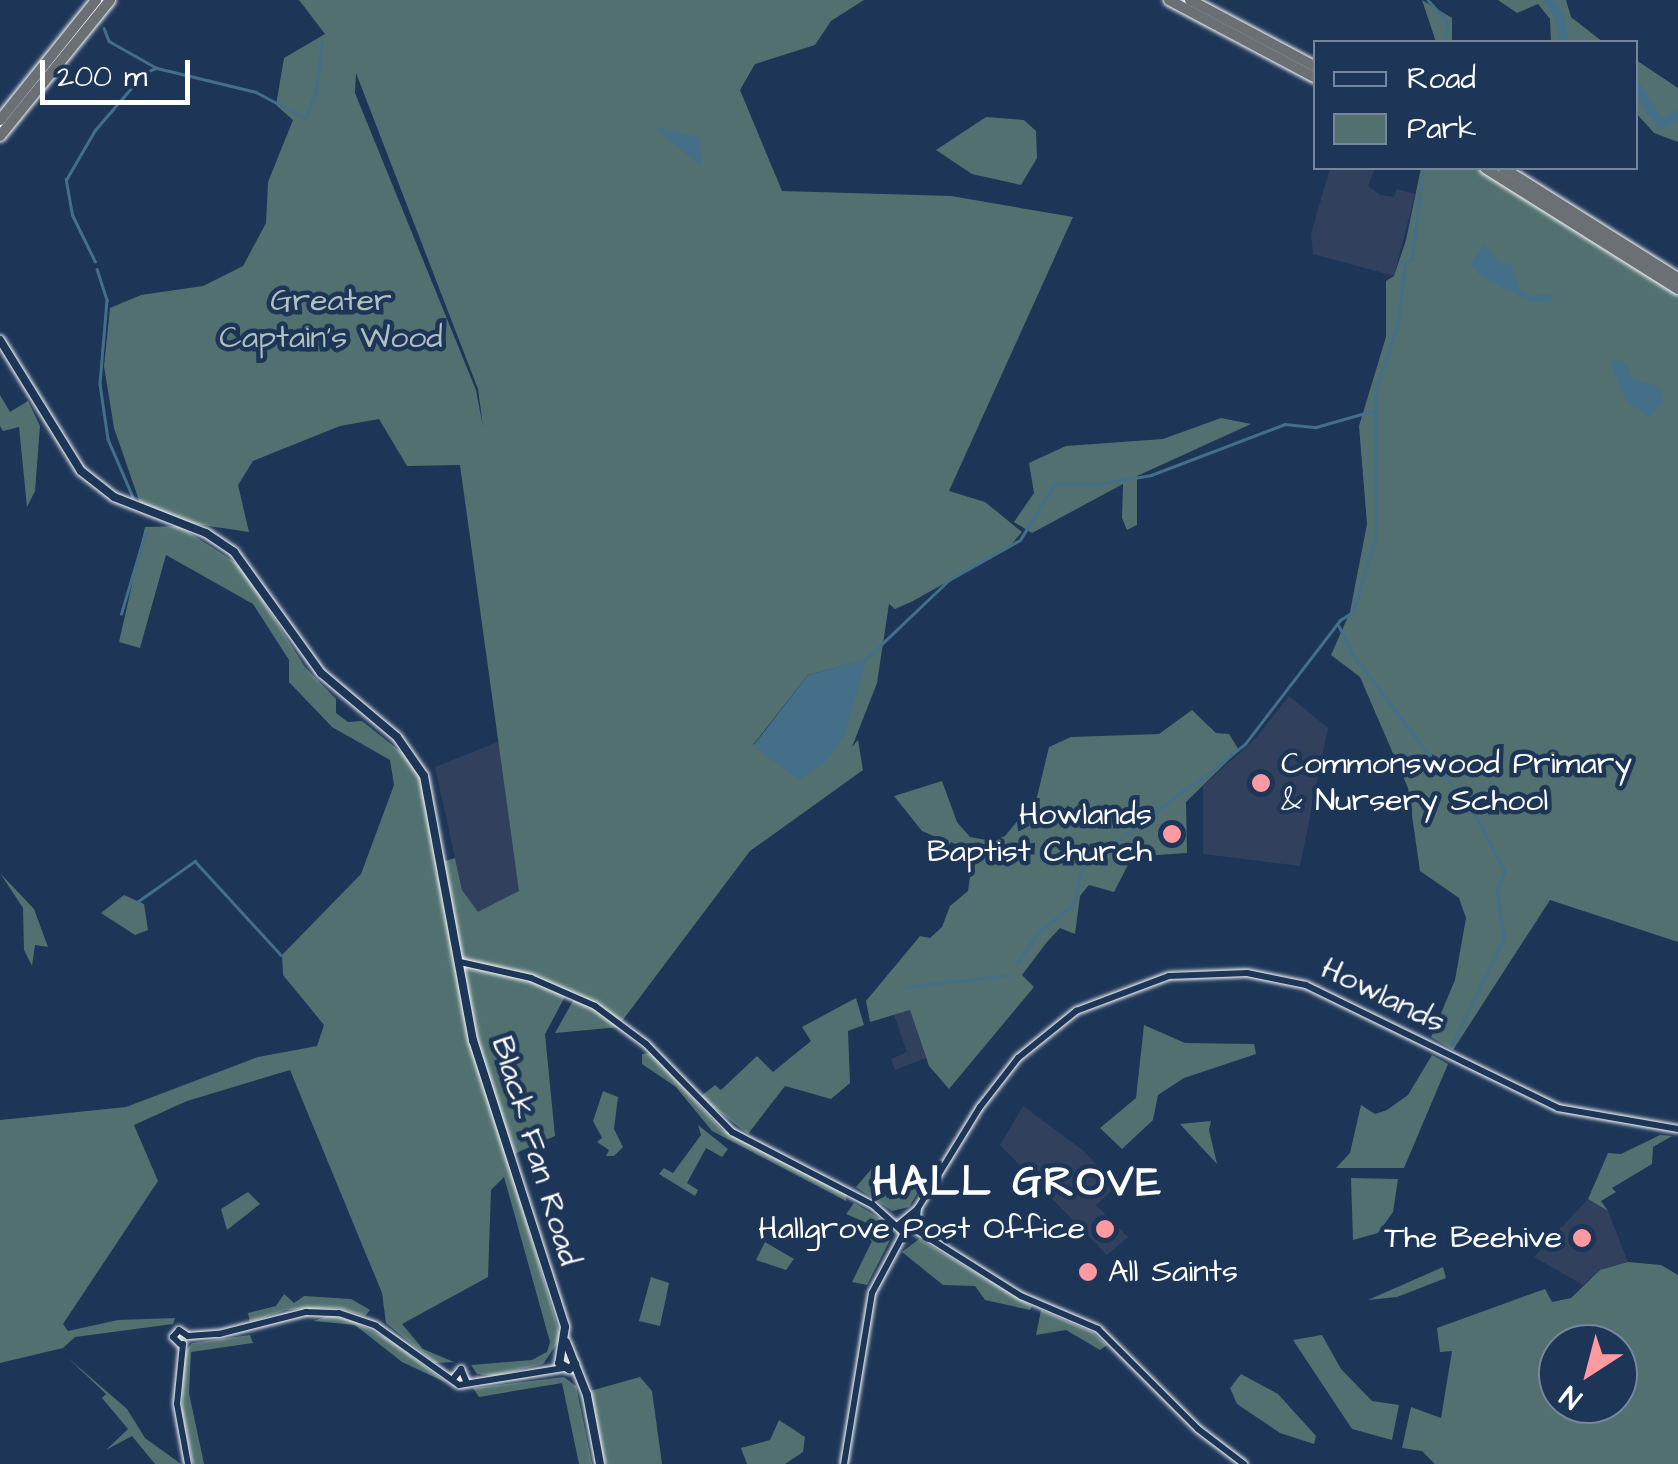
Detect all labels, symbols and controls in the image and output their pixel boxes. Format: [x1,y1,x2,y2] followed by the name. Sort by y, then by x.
[45,40,195,102] scale bar
[1313,40,1638,170] legend
[57,56,147,98] text: 200 m
[1407,58,1476,100] text: Road
[1407,108,1476,150] text: Park
[219,283,443,358] park label: Greater Captain's Wood
[1281,746,1632,821] place label: Commonswood Primary & Nursery School
[1250,772,1272,794] marker: Commonswood Primary & Nursery School
[927,797,1152,872] place label: Howlands Baptist Church
[1161,823,1183,845] marker: Howlands Baptist Church
[1315,950,1451,1042] street label: Howlands
[482,1032,588,1270] street label: Black Fan Road
[873,1158,1163,1208] district label: HALL GROVE
[758,1210,1085,1248] place label: Hallgrove Post Office
[1094,1218,1116,1240] marker: Hallgrove Post Office
[1384,1219,1562,1257] place label: The Beehive
[1571,1227,1593,1249] marker: The Beehive
[1108,1253,1238,1291] place label: All Saints
[1077,1261,1099,1283] marker: All Saints
[1538,1324,1638,1424] north arrow
[1553,1376,1590,1418] text: N

